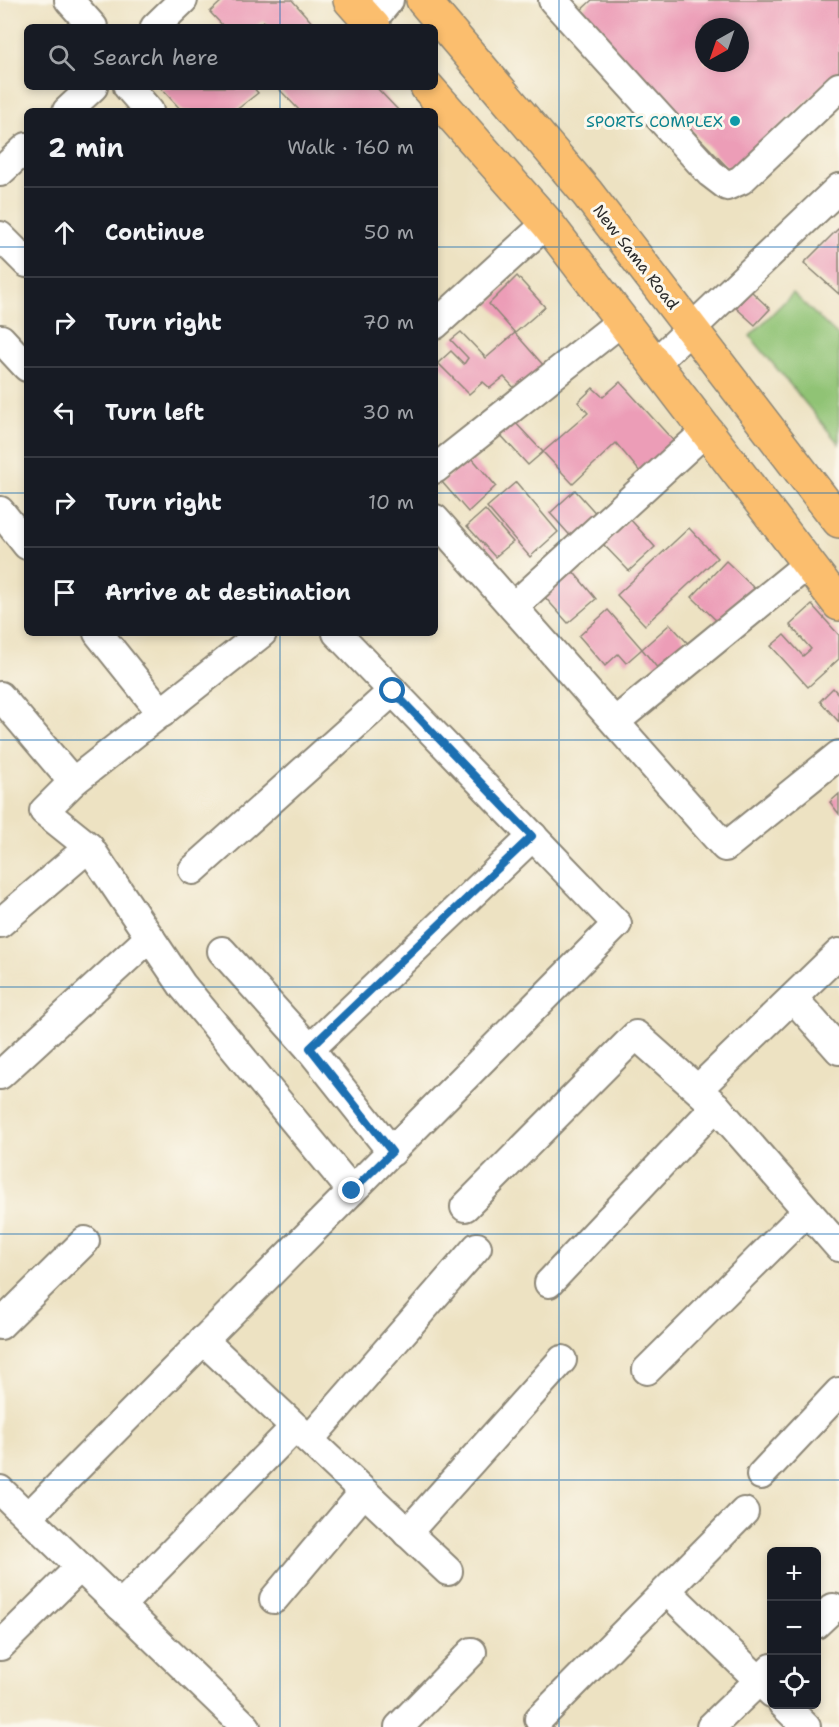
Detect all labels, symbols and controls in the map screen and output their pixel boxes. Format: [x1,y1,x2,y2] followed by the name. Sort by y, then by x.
[695,18,749,72] north arrow
[24,24,438,90] search box
[45,41,78,74] icon: search
[93,43,219,72] text: Search here
[586,111,723,132] place label: SPORTS COMPLEX
[728,114,742,128] marker: SPORTS COMPLEX
[48,130,124,165] text: 2 min
[287,134,414,160] text: Walk · 160 m
[588,200,684,314] street label: New Sama Road
[48,216,81,249] icon: ahead
[105,218,205,247] text: Continue
[364,219,414,245] text: 50 m
[48,306,81,339] icon: right
[105,308,222,337] text: Turn right
[362,309,414,335] text: 70 m
[48,396,81,429] icon: left
[105,398,204,427] text: Turn left
[362,399,414,425] text: 30 m
[48,486,81,519] icon: right
[105,488,222,517] text: Turn right
[368,489,414,515] text: 10 m
[48,576,81,609] icon: arrive
[105,578,351,607] text: Arrive at destination
[379,677,405,703] route start
[338,1177,364,1203] route end
[767,1547,821,1709] map controls
[767,1547,821,1601] button: +
[767,1601,821,1655] button: −
[767,1655,821,1709] button: locate

